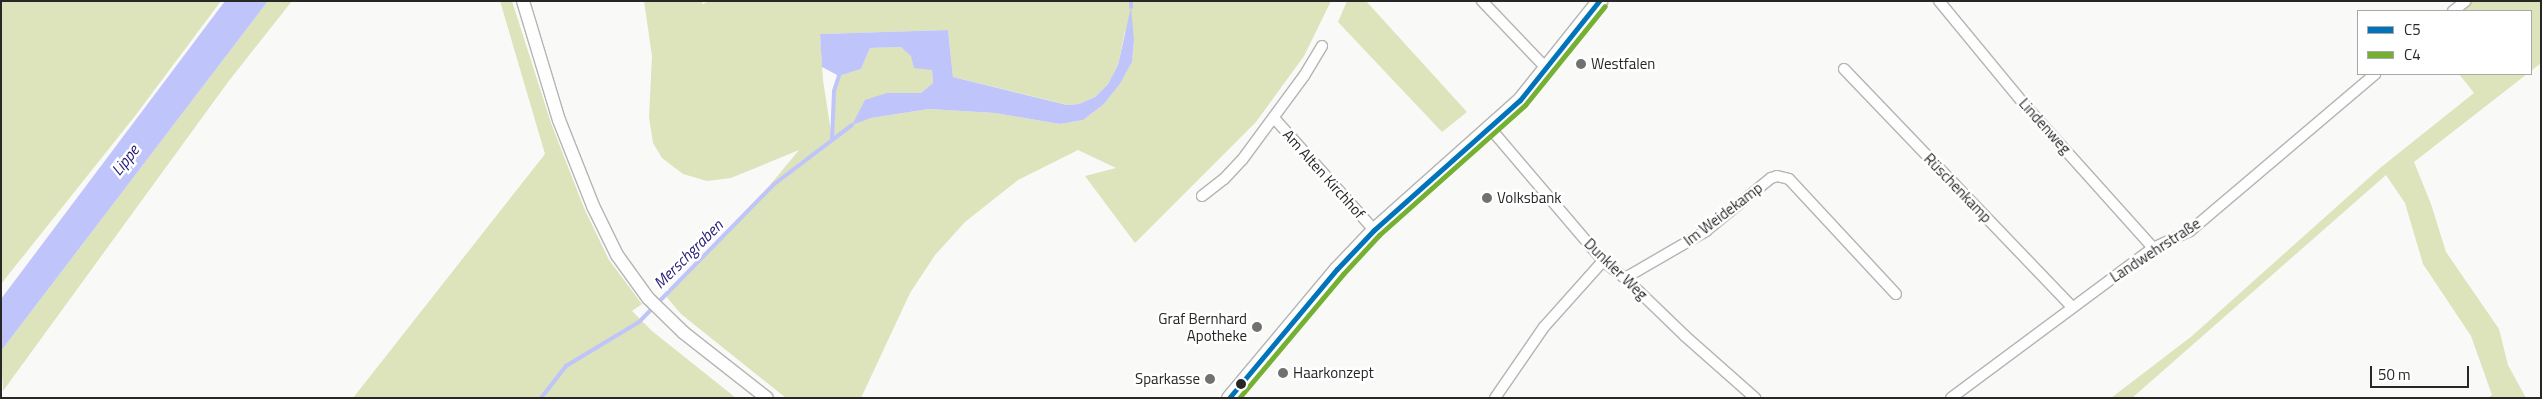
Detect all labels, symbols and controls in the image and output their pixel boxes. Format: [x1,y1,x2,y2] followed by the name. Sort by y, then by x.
[2357,10,2532,75] legend
[2404,18,2421,41] text: C5
[2404,43,2421,66] text: C4
[1591,55,1655,73] place label: Westfalen
[1575,58,1587,70] marker: Westfalen
[2015,94,2075,158] street label: Lindenweg
[1279,126,1369,222] street label: Am Alten Kirchhof
[107,141,143,179] water label: Lippe
[1920,150,1996,226] street label: Rüschenkamp
[1680,179,1766,249] street label: Im Weidekamp
[1497,189,1561,207] place label: Volksbank
[1481,192,1493,204] marker: Volksbank
[2106,214,2204,286] street label: Landwehrstraße
[649,215,727,293] water label: Merschgraben
[1581,235,1651,303] street label: Dunkler Weg
[1158,309,1247,344] place label: Graf Bernhard Apotheke
[1251,321,1263,333] marker: Graf Bernhard Apotheke
[2372,356,2471,388] scale bar
[2378,363,2411,386] text: 50 m
[1293,364,1374,382] place label: Haarkonzept
[1277,367,1289,379] marker: Haarkonzept
[1135,370,1200,388] place label: Sparkasse
[1204,373,1216,385] marker: Sparkasse
[1236,379,1246,389] unlabelled marker

